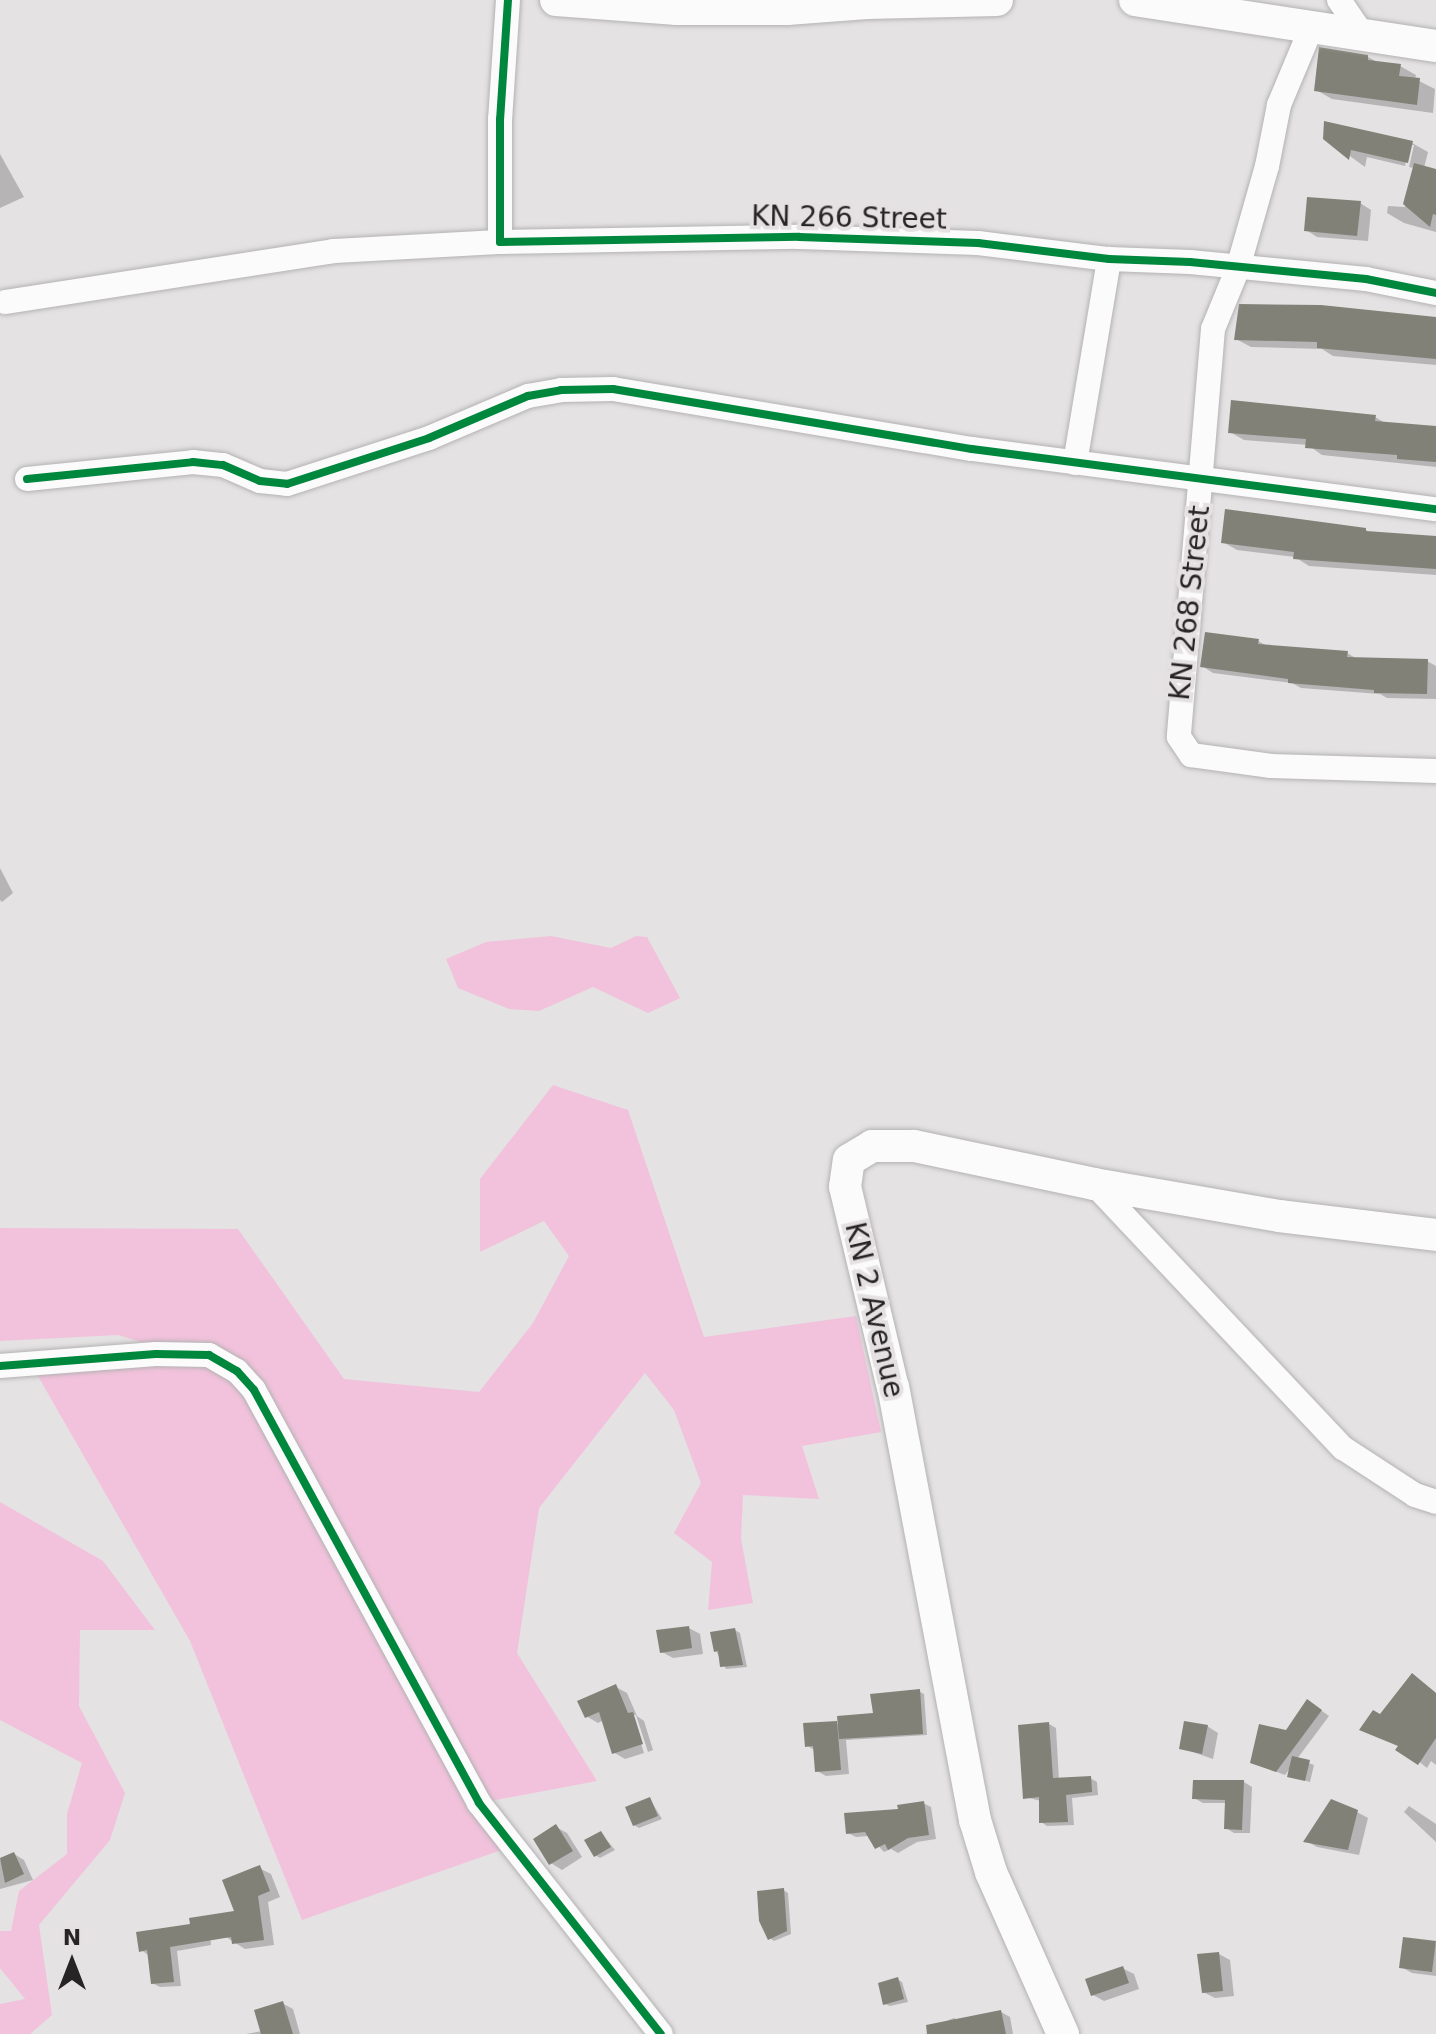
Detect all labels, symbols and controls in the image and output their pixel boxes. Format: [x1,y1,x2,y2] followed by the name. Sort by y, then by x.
[751,199,947,237] street label: KN 266 Street
[1163,504,1217,702] street label: KN 268 Street
[838,1219,910,1401] street label: KN 2 Avenue
[32,1922,112,2002] north arrow
[63,1925,81,1950] text: N

